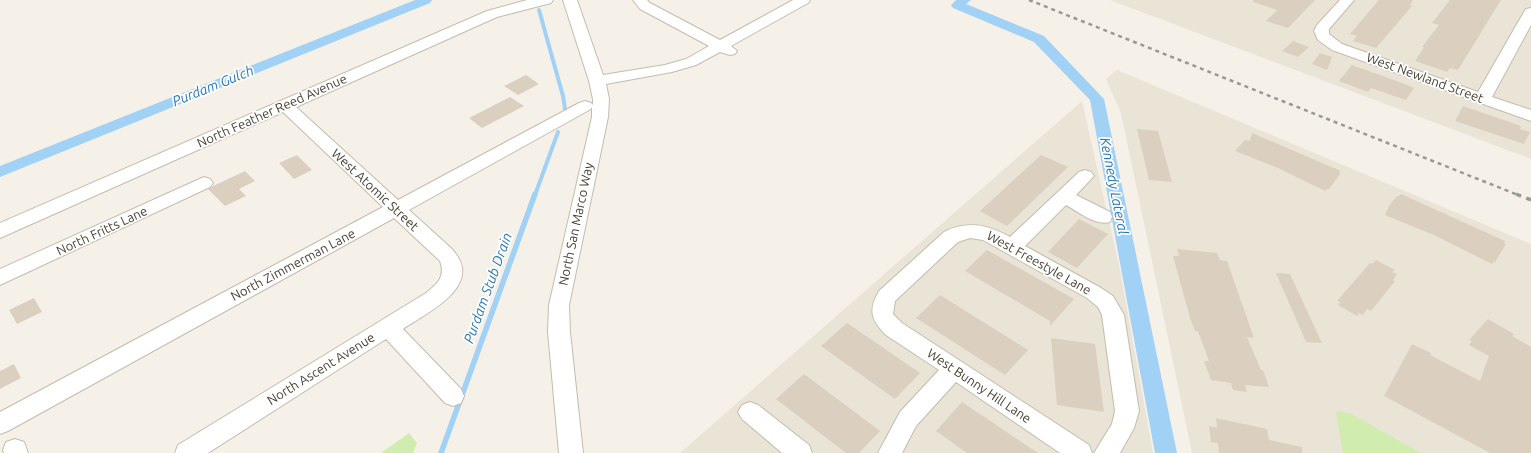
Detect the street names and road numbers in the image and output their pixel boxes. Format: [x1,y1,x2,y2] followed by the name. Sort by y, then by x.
[1364,50,1486,106] street label: West Newland Street
[195,71,349,151] street label: North Feather Reed Avenue
[328,146,422,234] street label: West Atomic Street
[555,161,597,287] street label: North San Marco Way
[54,203,150,259] street label: North Fritts Lane
[228,226,358,304] street label: North Zimmerman Lane
[984,228,1094,298] street label: West Freestyle Lane
[264,330,378,408] street label: North Ascent Avenue
[924,345,1034,427] street label: West Bunny Hill Lane

